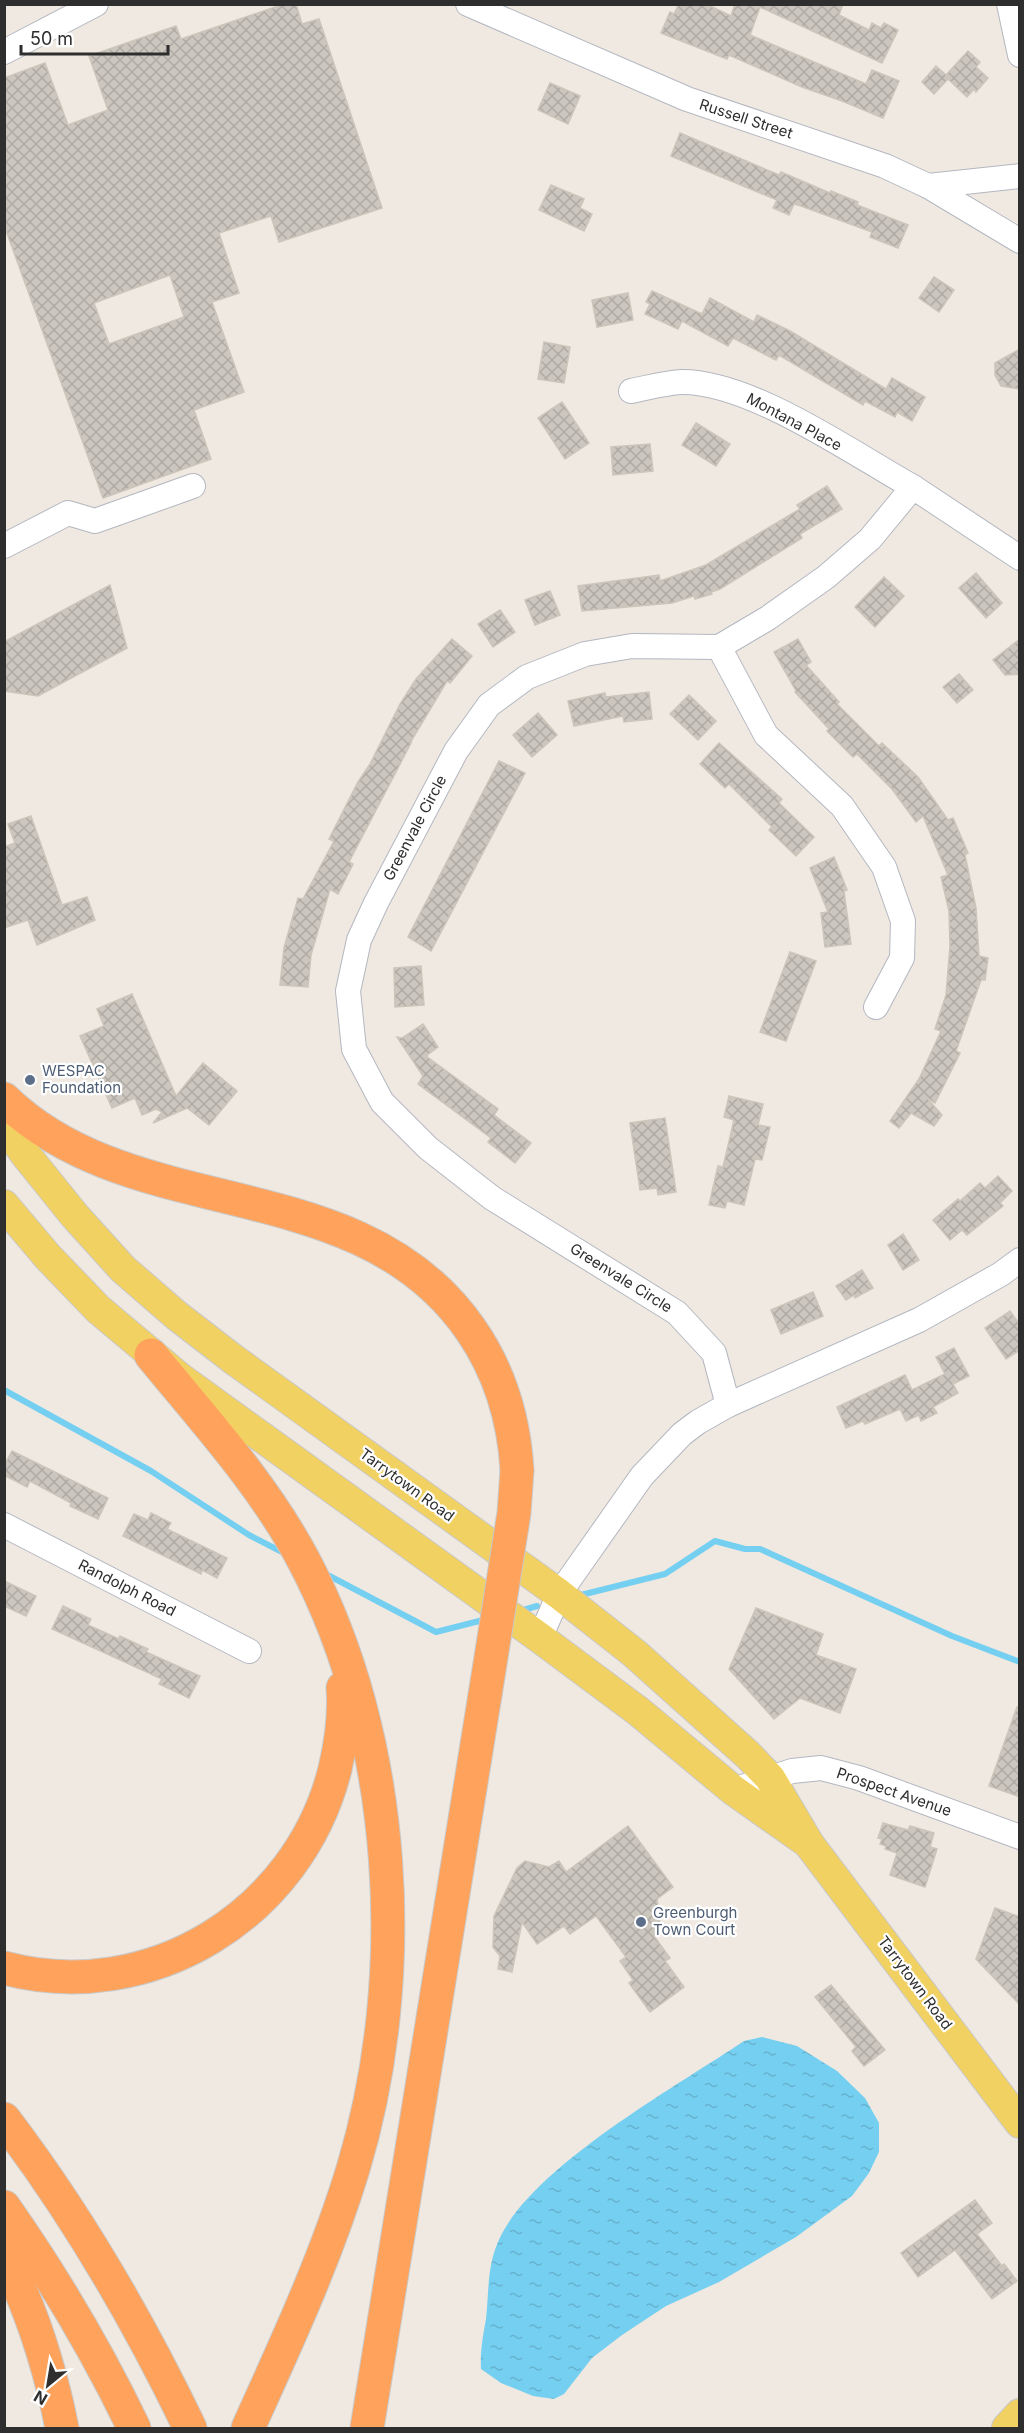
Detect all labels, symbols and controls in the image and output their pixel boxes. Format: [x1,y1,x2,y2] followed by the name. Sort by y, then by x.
[21,18,168,56] scale bar
[30,28,73,49] text: 50 m
[697,95,795,143] street label: Russell Street
[743,388,845,455] street label: Montana Place
[379,772,450,884] street label: Greenvale Circle
[42,1061,121,1097] place label: WESPAC Foundation
[23,1073,37,1087] marker: WESPAC Foundation
[567,1239,676,1317] street label: Greenvale Circle
[356,1444,458,1525] street label: Tarrytown Road
[75,1555,179,1620] street label: Randolph Road
[834,1763,954,1820] street label: Prospect Avenue
[653,1903,737,1939] place label: Greenburgh Town Court
[634,1915,648,1929] marker: Greenburgh Town Court
[874,1932,957,2033] street label: Tarrytown Road
[18,2355,78,2415] north arrow
[30,2386,51,2410] text: N

